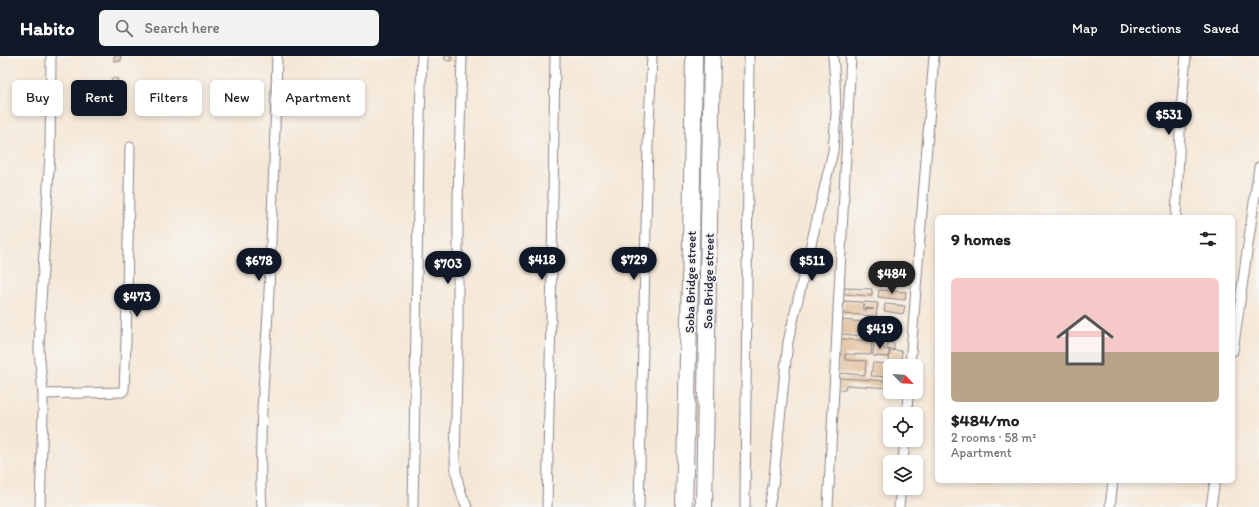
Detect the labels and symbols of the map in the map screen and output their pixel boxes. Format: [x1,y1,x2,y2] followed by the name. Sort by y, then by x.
[1145,102,1193,136] pin: $531
[682,231,699,333] street label: Soba Bridge street
[700,233,717,329] street label: Soa Bridge street
[518,247,566,281] pin: $418
[610,247,658,281] pin: $729
[235,248,283,282] pin: $678
[788,248,836,282] pin: $511
[424,251,472,285] pin: $703
[868,261,916,295] pin: $484
[113,284,161,318] pin: $473
[856,316,904,350] pin: $419
[883,359,923,399] north arrow

